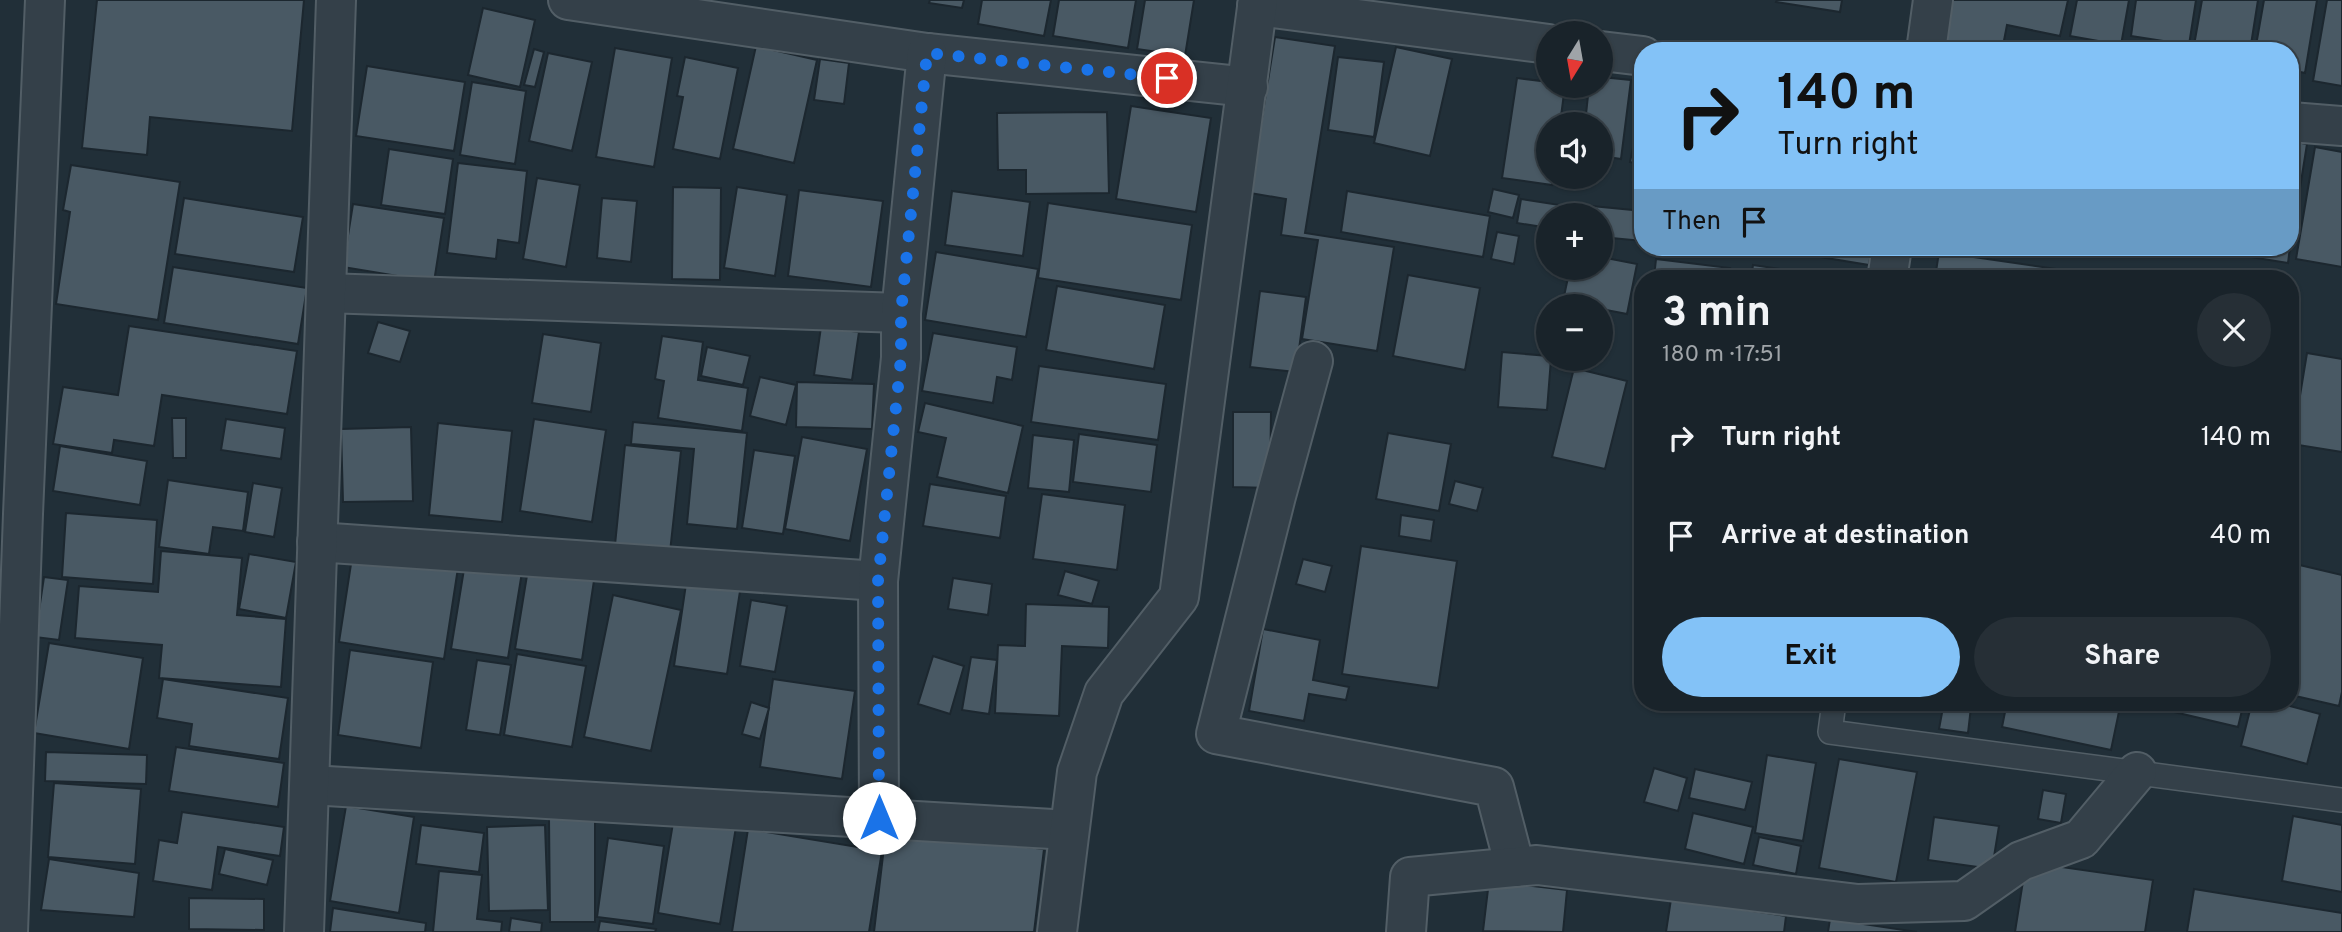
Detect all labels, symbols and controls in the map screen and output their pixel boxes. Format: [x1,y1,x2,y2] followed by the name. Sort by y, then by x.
[1536,21,1614,98] north arrow
[1536,21,1613,371] map controls
[1137,48,1197,108] pin
[1148,59,1186,97] icon: arrive
[1777,65,1916,127] text: 140 m
[1662,70,1753,161] icon: right
[1536,112,1613,189] button: sound
[1777,126,1919,166] text: Turn right
[1536,203,1613,280] button: +
[1735,203,1773,241] icon: arrive
[1662,206,1721,239] text: Then
[1662,288,1771,341] text: 3 min
[2197,293,2271,367] button: close
[1536,294,1613,371] button: −
[1662,341,1782,370] text: 180 m · 17:51
[1662,419,1700,457] icon: right
[1721,422,1841,455] text: Turn right
[2201,422,2271,455] text: 140 m
[1662,517,1700,555] icon: arrive
[1721,520,1969,553] text: Arrive at destination
[2210,520,2271,553] text: 40 m
[1662,617,1960,697] button: Exit
[1974,617,2271,697] button: Share
[842,781,916,855] position arrow

